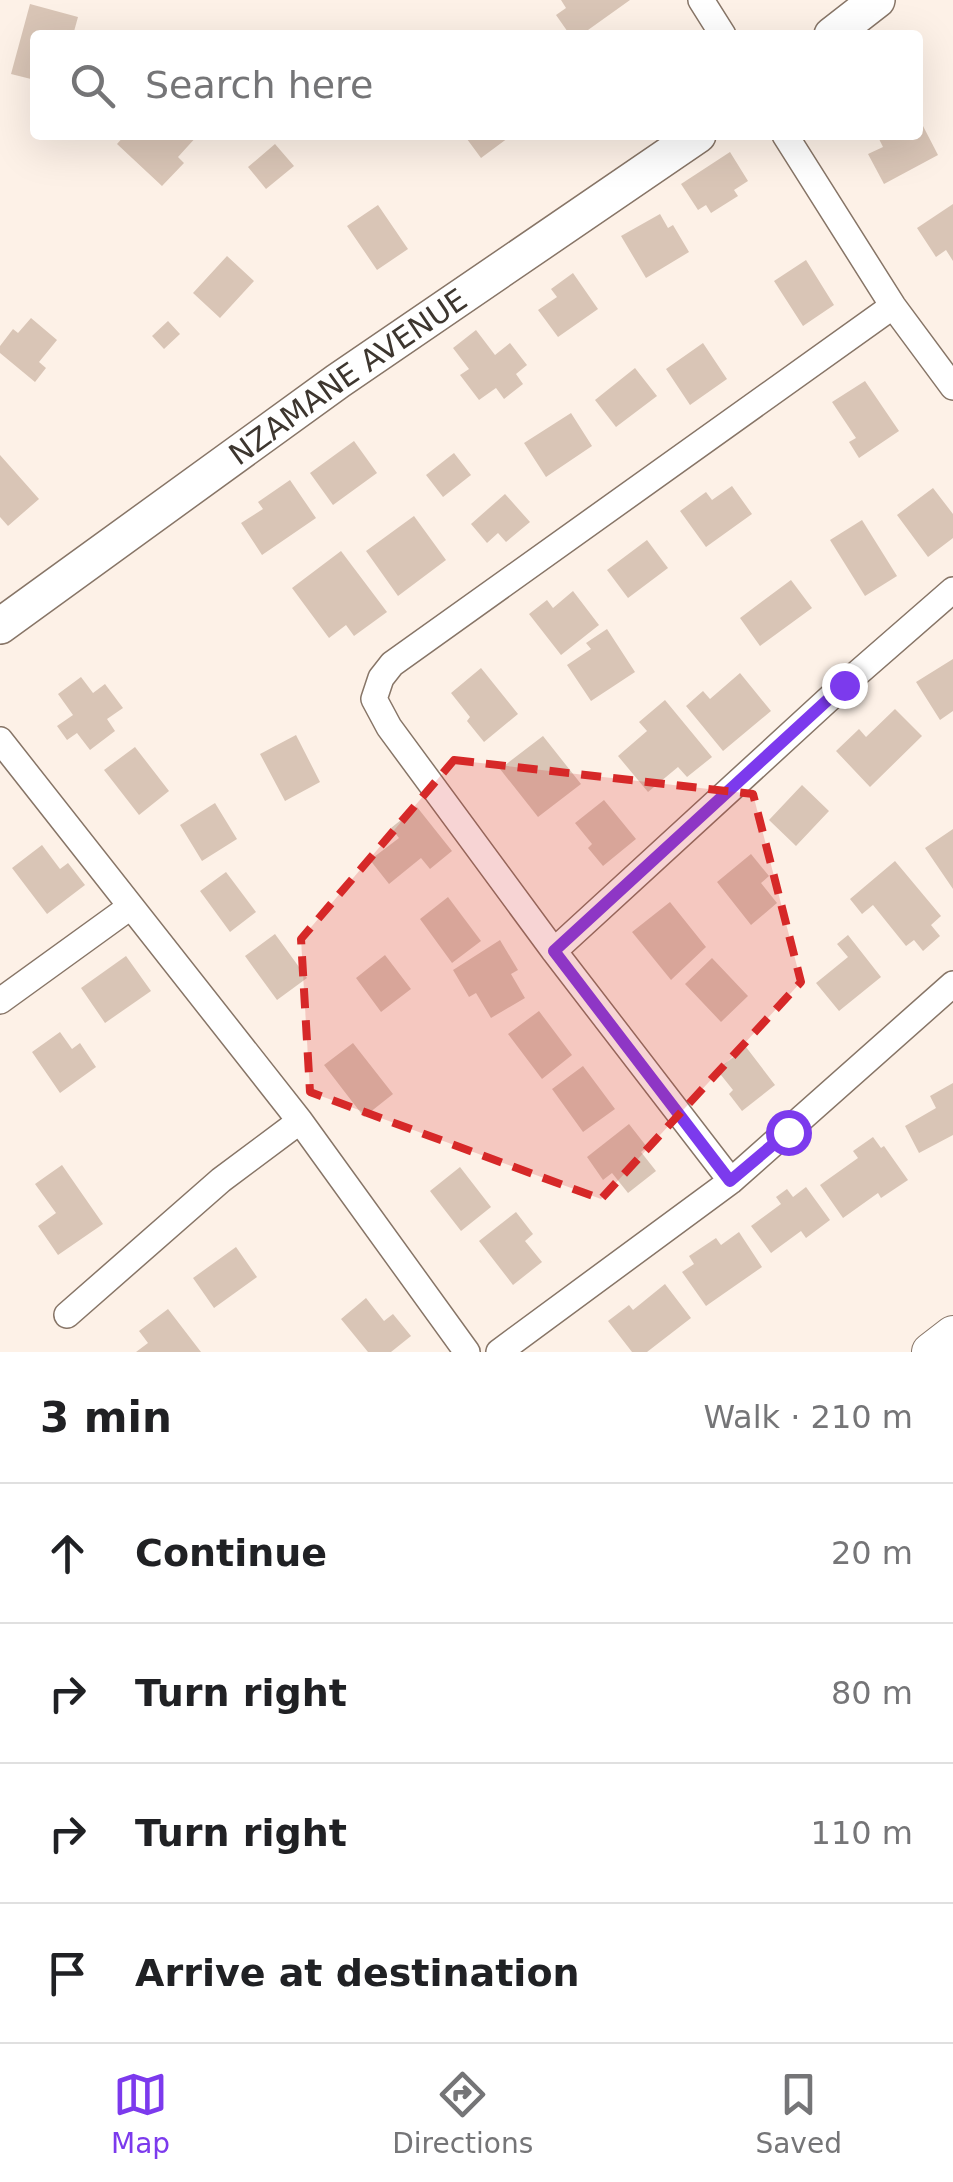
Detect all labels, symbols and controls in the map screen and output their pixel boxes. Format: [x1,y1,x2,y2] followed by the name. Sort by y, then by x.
[30,30,923,140] search box
[65,58,120,113] icon: search
[145,63,373,107] text: Search here
[222,281,473,472] street label: NZAMANE AVENUE
[822,663,868,709] route end
[766,1110,812,1156] route start
[40,1393,172,1442] text: 3 min
[703,1398,913,1436] text: Walk · 210 m
[40,1526,95,1581] icon: ahead
[135,1531,327,1575] text: Continue
[831,1534,913,1572] text: 20 m
[40,1666,95,1721] icon: right
[135,1671,347,1715] text: Turn right
[831,1674,913,1712] text: 80 m
[40,1806,95,1861] icon: right
[135,1811,347,1855] text: Turn right
[811,1814,913,1852] text: 110 m
[40,1946,95,2001] icon: arrive
[135,1951,580,1995] text: Arrive at destination
[111,2067,170,2160] tab: Map
[392,2067,533,2160] tab: Directions
[755,2067,842,2160] tab: Saved

